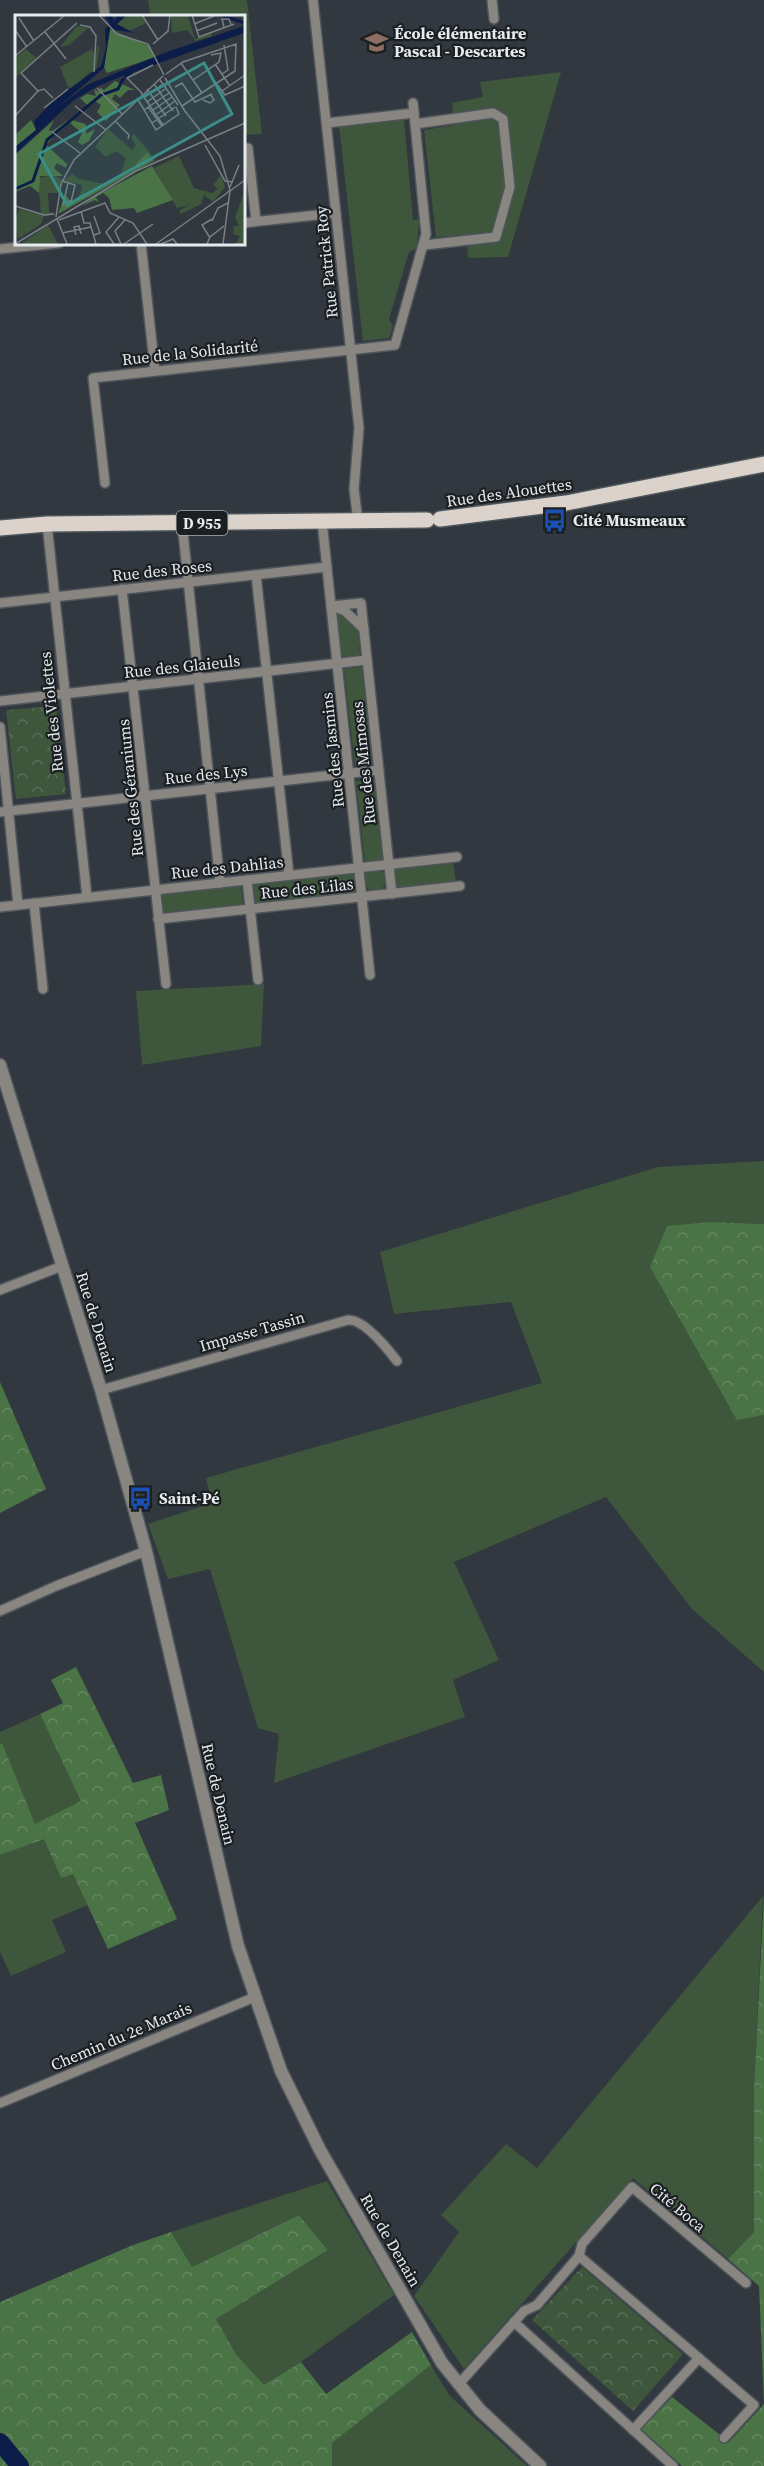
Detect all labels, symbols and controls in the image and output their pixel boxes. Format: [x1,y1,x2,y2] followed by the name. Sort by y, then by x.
[15,15,244,244] inset map
[394,22,526,62] place label: École élémentaire Pascal - Descartes
[363,29,389,55] school or university icon: École élémentaire Pascal - Descartes
[309,204,343,319] street label: Rue Patrick Roy
[121,334,259,370] street label: Rue de la Solidarité
[445,472,573,512] street label: Rue des Alouettes
[542,507,568,533] bus stop icon: Cité Musmeaux
[573,509,686,531] place label: Cité Musmeaux
[176,511,228,535] road number: D 955
[111,554,213,586] street label: Rue des Roses
[123,649,241,683] street label: Rue des Glaieuls
[34,651,68,773] street label: Rue des Violettes
[315,691,349,809] street label: Rue des Jasmins
[346,700,380,826] street label: Rue des Mimosas
[112,718,148,858] street label: Rue des Géraniums
[163,759,249,789] street label: Rue des Lys
[170,850,284,884] street label: Rue des Dahlias
[260,872,355,904] street label: Rue des Lilas
[71,1269,123,1375] street label: Rue de Denain
[197,1305,307,1357] street label: Impasse Tassin
[128,1485,154,1511] bus stop icon: Saint-Pé
[159,1487,220,1509] place label: Saint-Pé
[197,1741,241,1847] street label: Rue de Denain
[47,1996,195,2076] street label: Chemin du 2e Marais
[645,2177,711,2237] street label: Cité Boca
[355,2189,427,2291] street label: Rue de Denain

